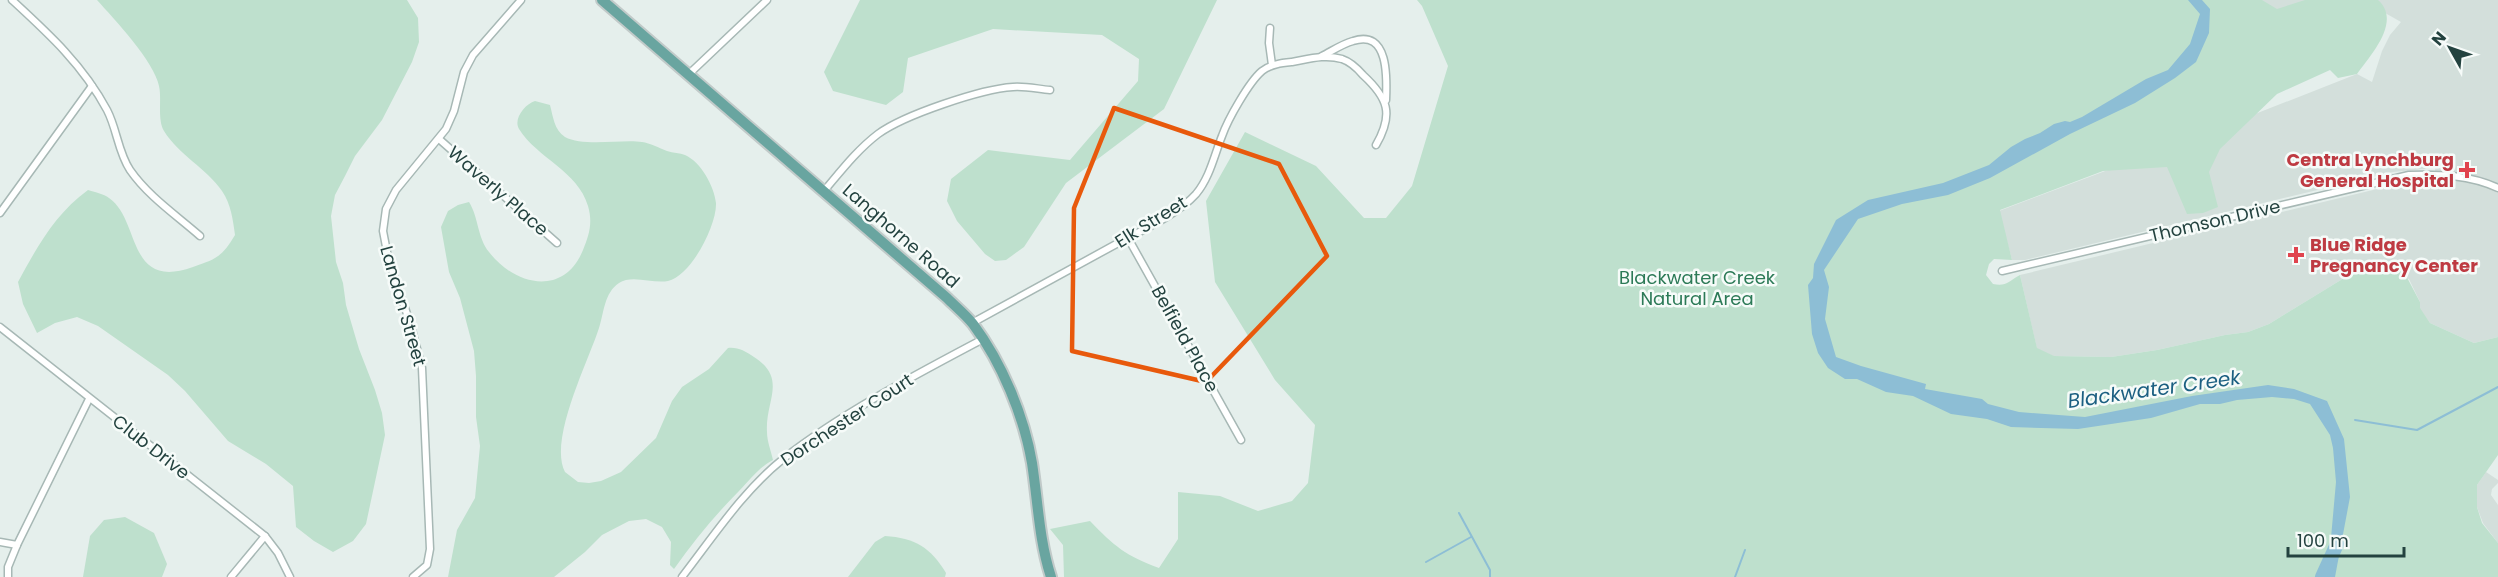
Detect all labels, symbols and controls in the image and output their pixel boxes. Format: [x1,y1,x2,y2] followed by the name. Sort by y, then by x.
[2420,18,2480,78] north arrow
[2426,27,2452,51] text: N
[443,140,554,241] street label: Waverly Place
[2287,147,2454,193] place label: Centra Lynchburg General Hospital
[2458,161,2476,179] marker: Centra Lynchburg General Hospital
[837,178,965,293] street label: Langhorne Road
[1110,190,1191,253] street label: Elk Street
[2147,193,2283,248] street label: Thomson Drive
[2310,232,2478,278] place label: Blue Ridge Pregnancy Center
[374,243,433,369] street label: Landon Street
[2287,246,2305,264] marker: Blue Ridge Pregnancy Center
[1619,265,1776,311] park label: Blackwater Creek Natural Area
[1146,281,1225,397] street label: Belfield Place
[2066,363,2244,415] water label: Blackwater Creek
[776,367,918,472] street label: Dorchester Court
[107,408,195,485] street label: Club Drive
[2288,520,2404,558] scale bar
[2297,528,2349,553] text: 100 m

